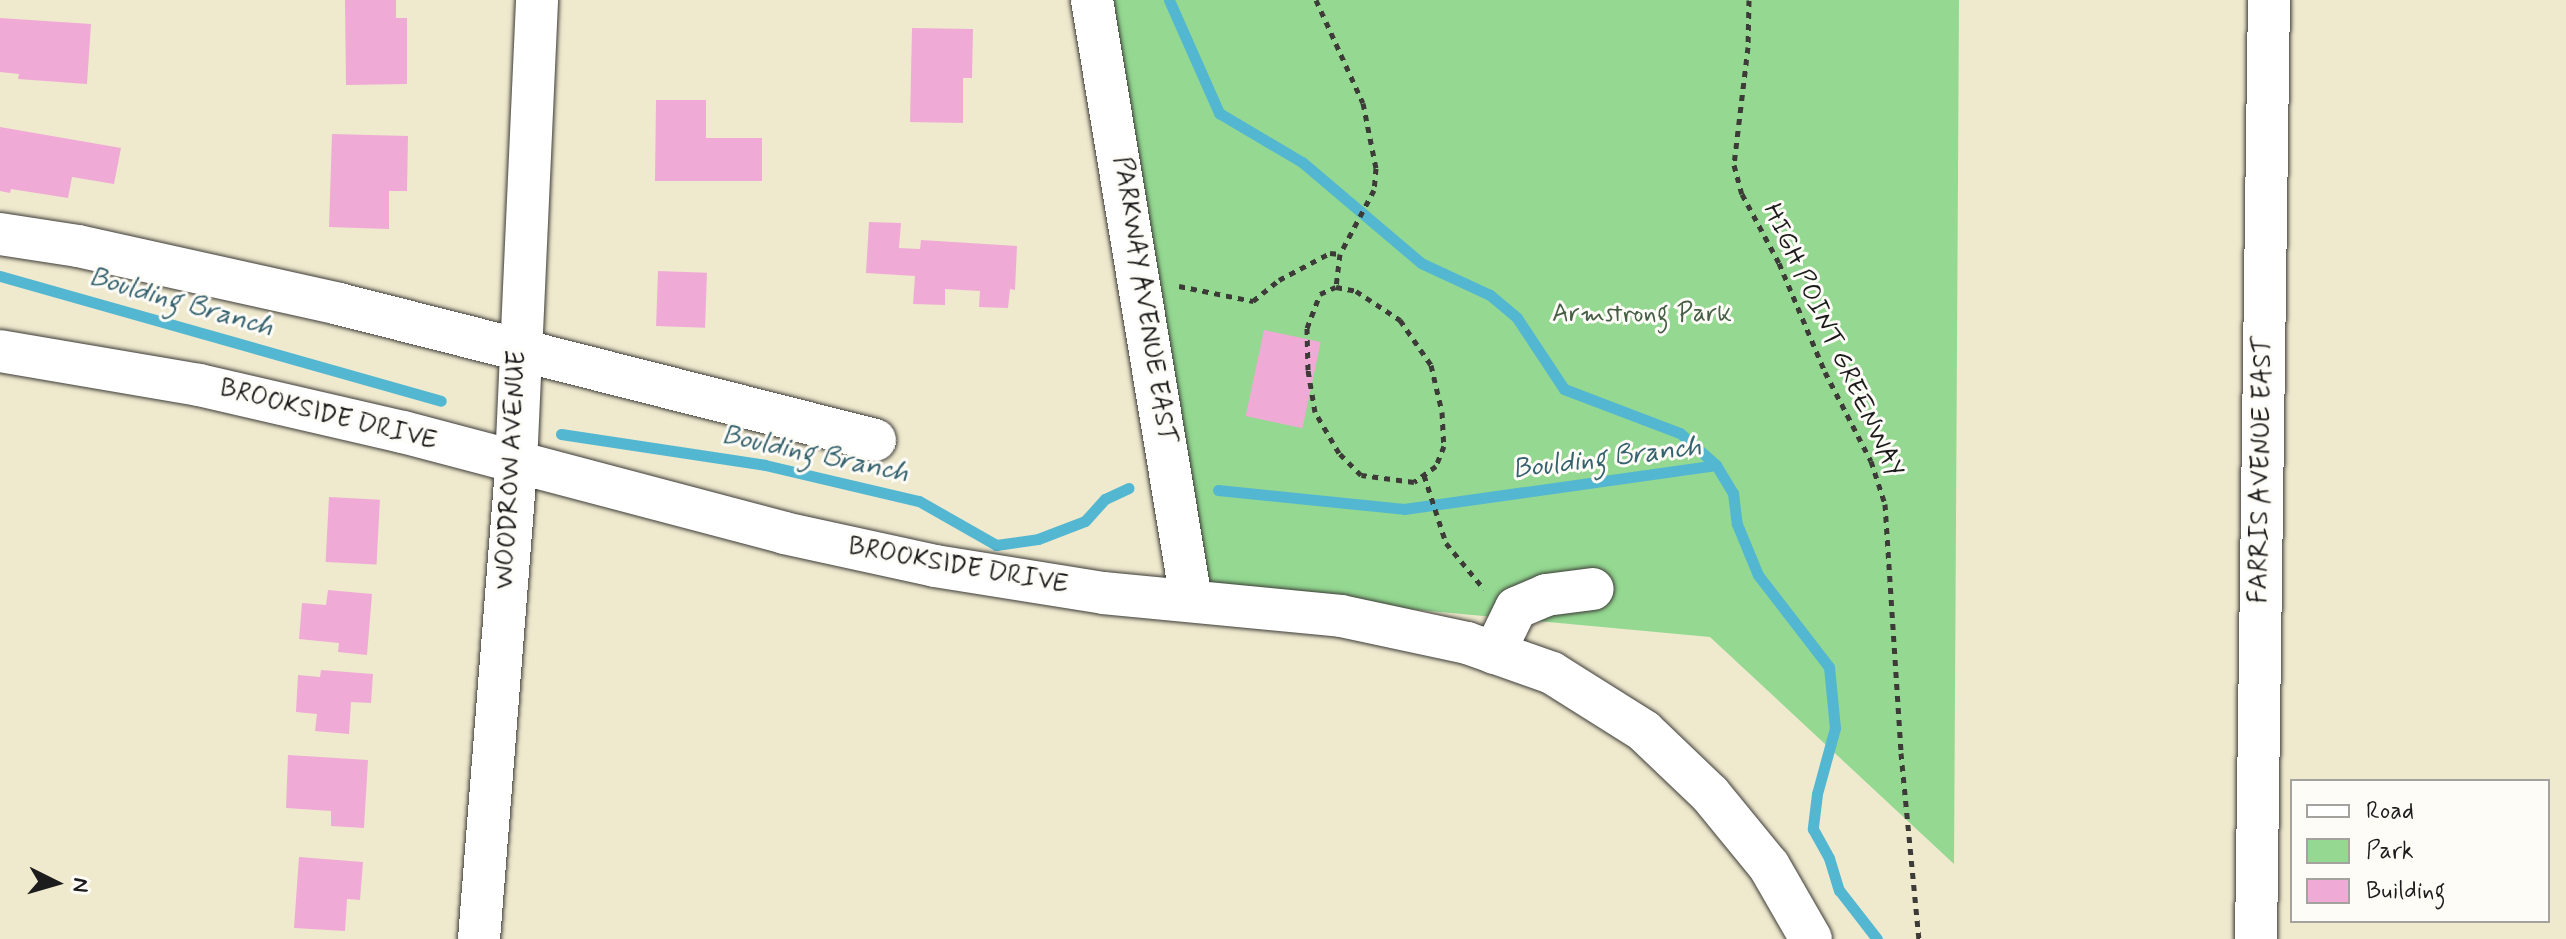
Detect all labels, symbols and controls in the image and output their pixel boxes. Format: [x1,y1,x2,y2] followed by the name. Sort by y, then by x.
[1105,154,1181,446] street label: PARKWAY AVENUE EAST
[1755,199,1909,483] street label: HIGH POINT GREENWAY
[83,260,279,346] water label: Boulding Branch
[1554,299,1730,331] park label: Armstrong Park
[2244,334,2280,606] street label: FARRIS AVENUE EAST
[490,349,534,591] street label: WOODROW AVENUE
[214,373,442,459] street label: BROOKSIDE DRIVE
[716,418,914,492] water label: Boulding Branch
[1508,430,1706,488] water label: Boulding Branch
[844,532,1072,602] street label: BROOKSIDE DRIVE
[2290,779,2550,923] legend
[2366,796,2414,827] text: Road
[2366,836,2414,867] text: Park
[16,843,96,923] north arrow
[2366,876,2446,907] text: Building
[65,877,94,894] text: N

